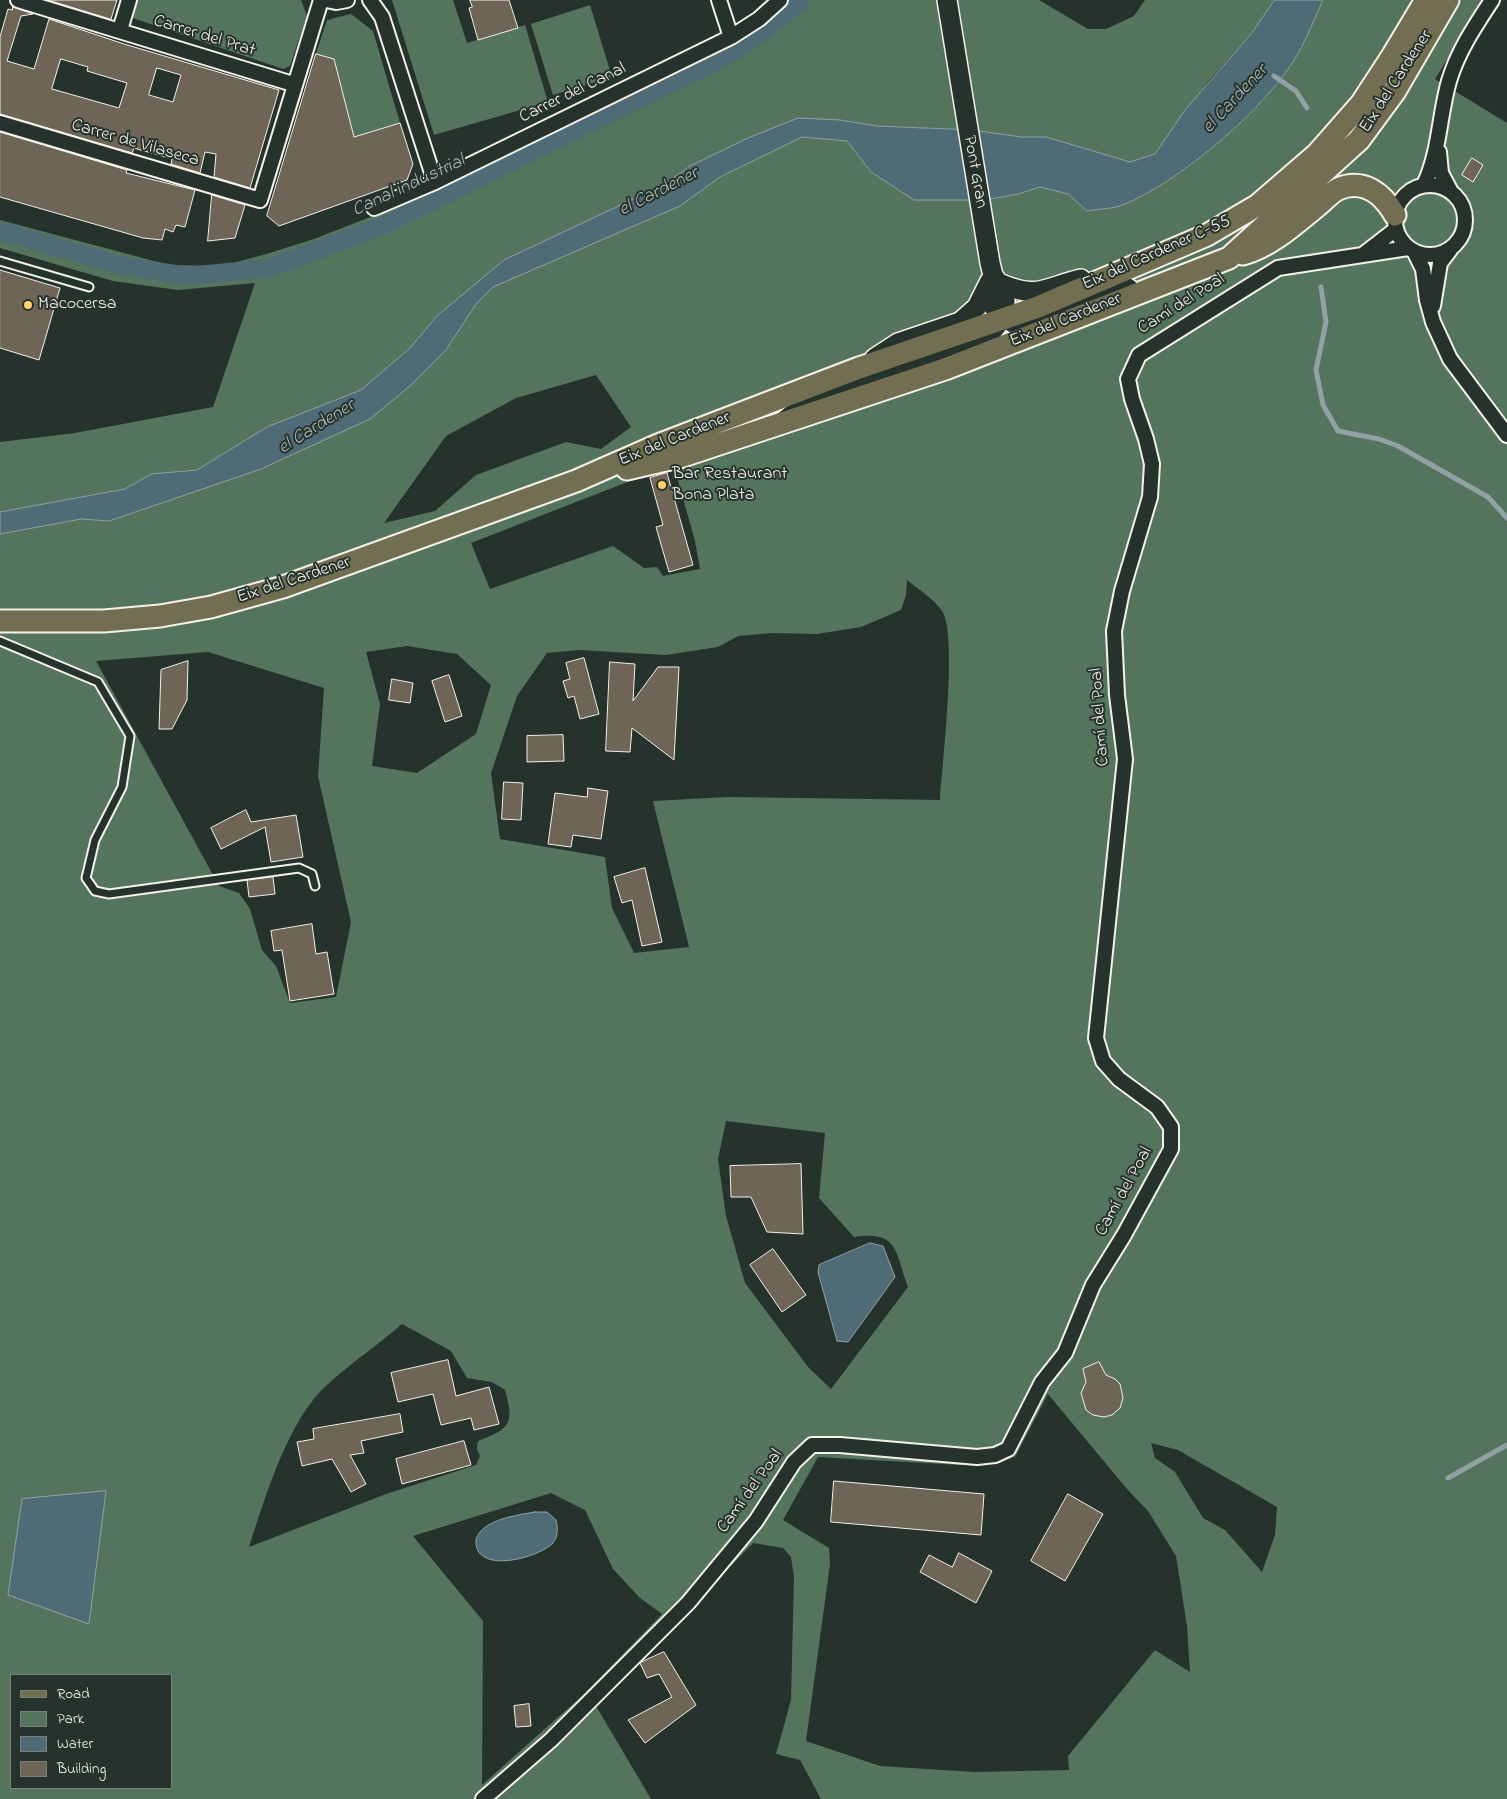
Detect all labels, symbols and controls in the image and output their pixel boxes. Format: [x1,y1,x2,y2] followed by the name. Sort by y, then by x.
[150,11,258,63] street label: Carrer del Prat
[1356,27,1438,137] street label: Eix del Cardener
[516,59,630,129] street label: Carrer del Canal
[1198,61,1274,139] water label: el Cardener
[69,115,201,173] street label: Carrer de Vilaseca
[957,134,991,210] street label: Pont Gran
[349,151,469,223] water label: Canal industrial
[616,163,702,223] water label: el Cardener
[1080,212,1234,296] street label: Eix del Cardener C-55
[1135,270,1229,340] street label: Camí del Poal
[1007,289,1125,353] street label: Eix del Cardener
[38,294,117,316] place label: Macocersa
[22,299,34,311] marker: Macocersa
[274,396,360,460] water label: el Cardener
[616,408,734,472] street label: Eix del Cardener
[672,464,787,506] place label: Bar Restaurant Bona Plata
[656,479,668,491] marker: Bar Restaurant Bona Plata
[234,552,354,610] street label: Eix del Cardener
[1087,667,1115,767] street label: Camí del Poal
[1092,1144,1158,1240] street label: Camí del Poal
[713,1446,789,1538] street label: Camí del Poal
[10,1674,172,1789] legend
[57,1683,90,1705] text: Road
[57,1708,84,1730] text: Park
[57,1733,93,1755] text: Water
[57,1758,106,1780] text: Building

